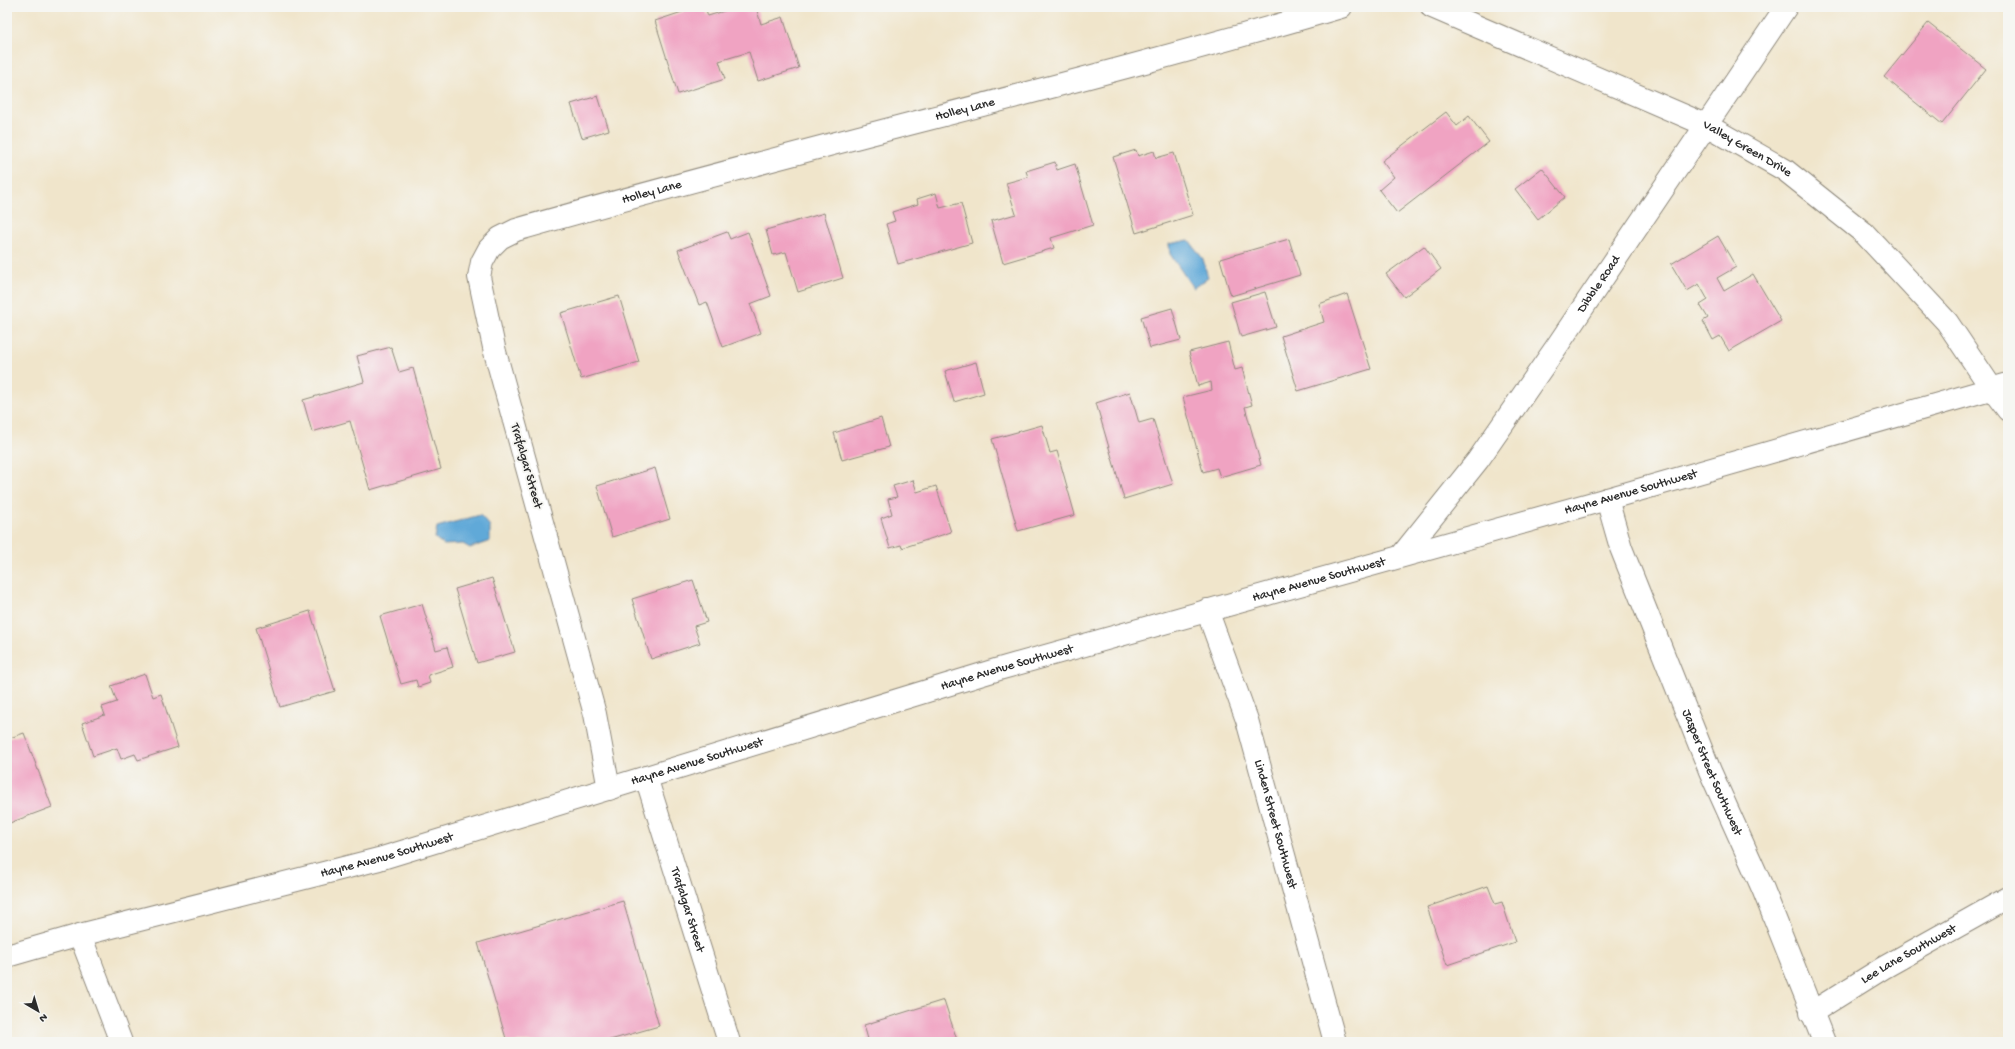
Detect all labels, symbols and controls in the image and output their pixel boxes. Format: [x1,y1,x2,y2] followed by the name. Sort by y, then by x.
[934,94,997,124] street label: Holley Lane
[1699,117,1795,180] street label: Valley Green Drive
[620,177,683,207] street label: Holley Lane
[1574,251,1624,317] street label: Dibble Road
[506,421,546,512] street label: Trafalgar Street
[1563,466,1701,518] street label: Hayne Avenue Southwest
[1251,553,1389,605] street label: Hayne Avenue Southwest
[939,641,1077,694] street label: Hayne Avenue Southwest
[1679,707,1746,839] street label: Jasper Street Southwest
[629,734,766,789] street label: Hayne Avenue Southwest
[1251,758,1301,892] street label: Linden Street Southwest
[319,829,457,881] street label: Hayne Avenue Southwest
[667,864,708,955] street label: Trafalgar Street
[1858,920,1960,987] street label: Lee Lane Southwest
[18,991,58,1031] north arrow
[36,1010,49,1024] text: N

